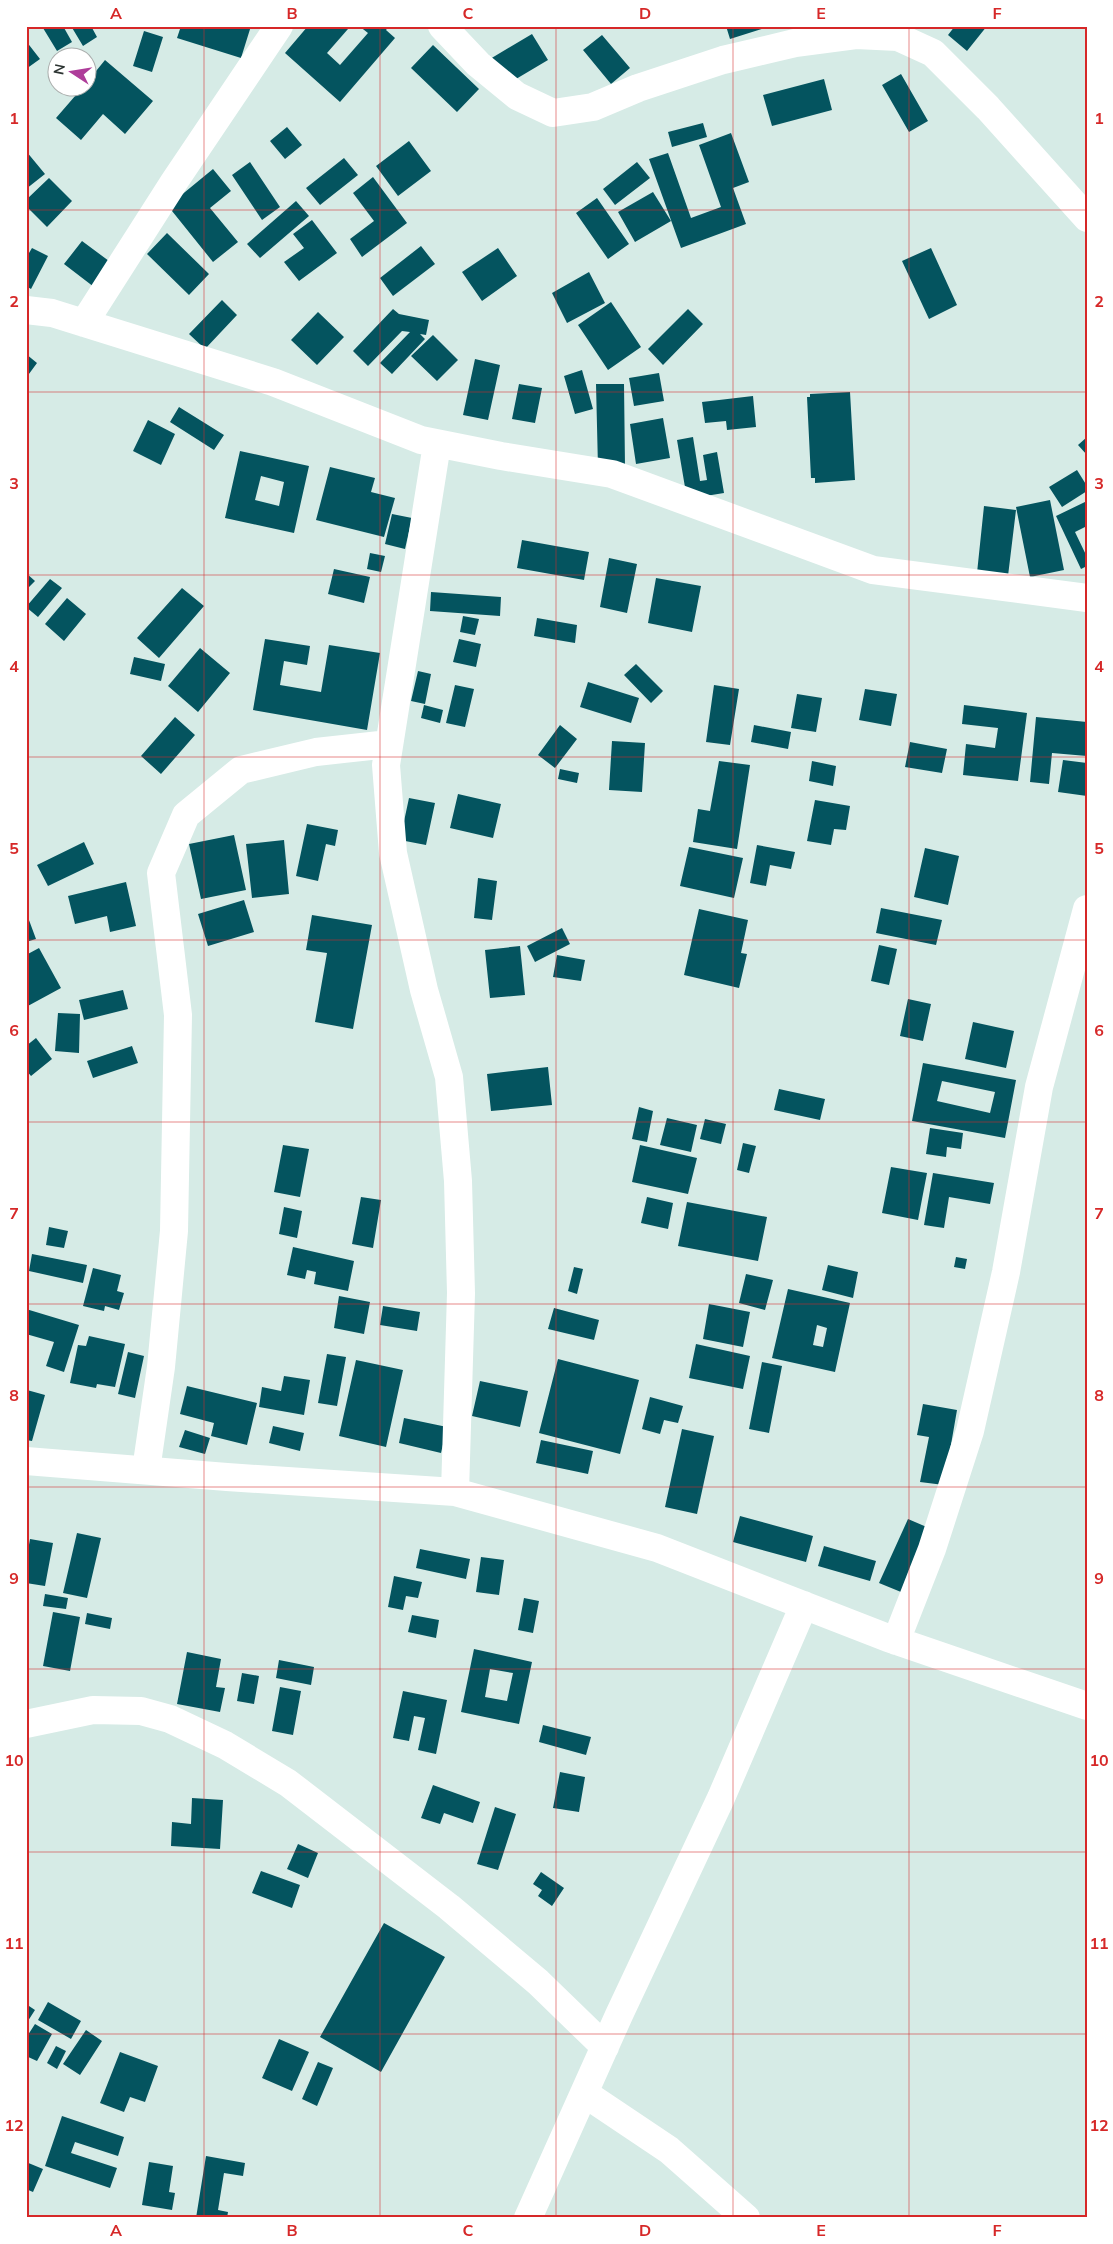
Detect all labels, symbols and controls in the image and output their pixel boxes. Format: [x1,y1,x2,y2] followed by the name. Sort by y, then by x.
[110,3,122,23] text: A
[286,3,298,23] text: B
[463,3,474,23] text: C
[639,3,651,23] text: D
[816,3,826,23] text: E
[992,3,1002,23] text: F
[48,48,98,98] north arrow
[49,62,69,76] text: N
[9,108,19,128] text: 1
[1094,108,1104,128] text: 1
[9,291,19,311] text: 2
[1094,291,1104,311] text: 2
[9,473,19,493] text: 3
[1094,473,1104,493] text: 3
[9,656,19,676] text: 4
[1094,656,1104,676] text: 4
[9,838,19,858] text: 5
[1094,838,1104,858] text: 5
[9,1020,19,1040] text: 6
[1094,1020,1104,1040] text: 6
[9,1203,19,1223] text: 7
[1094,1203,1104,1223] text: 7
[9,1385,19,1405] text: 8
[1094,1385,1104,1405] text: 8
[9,1568,19,1588] text: 9
[1094,1568,1104,1588] text: 9
[4,1750,24,1770] text: 10
[1089,1750,1109,1770] text: 10
[4,1933,24,1953] text: 11
[1089,1933,1109,1953] text: 11
[4,2115,24,2135] text: 12
[1089,2115,1109,2135] text: 12
[110,2220,122,2240] text: A
[286,2220,298,2240] text: B
[463,2220,474,2240] text: C
[639,2220,651,2240] text: D
[816,2220,826,2240] text: E
[992,2220,1002,2240] text: F

